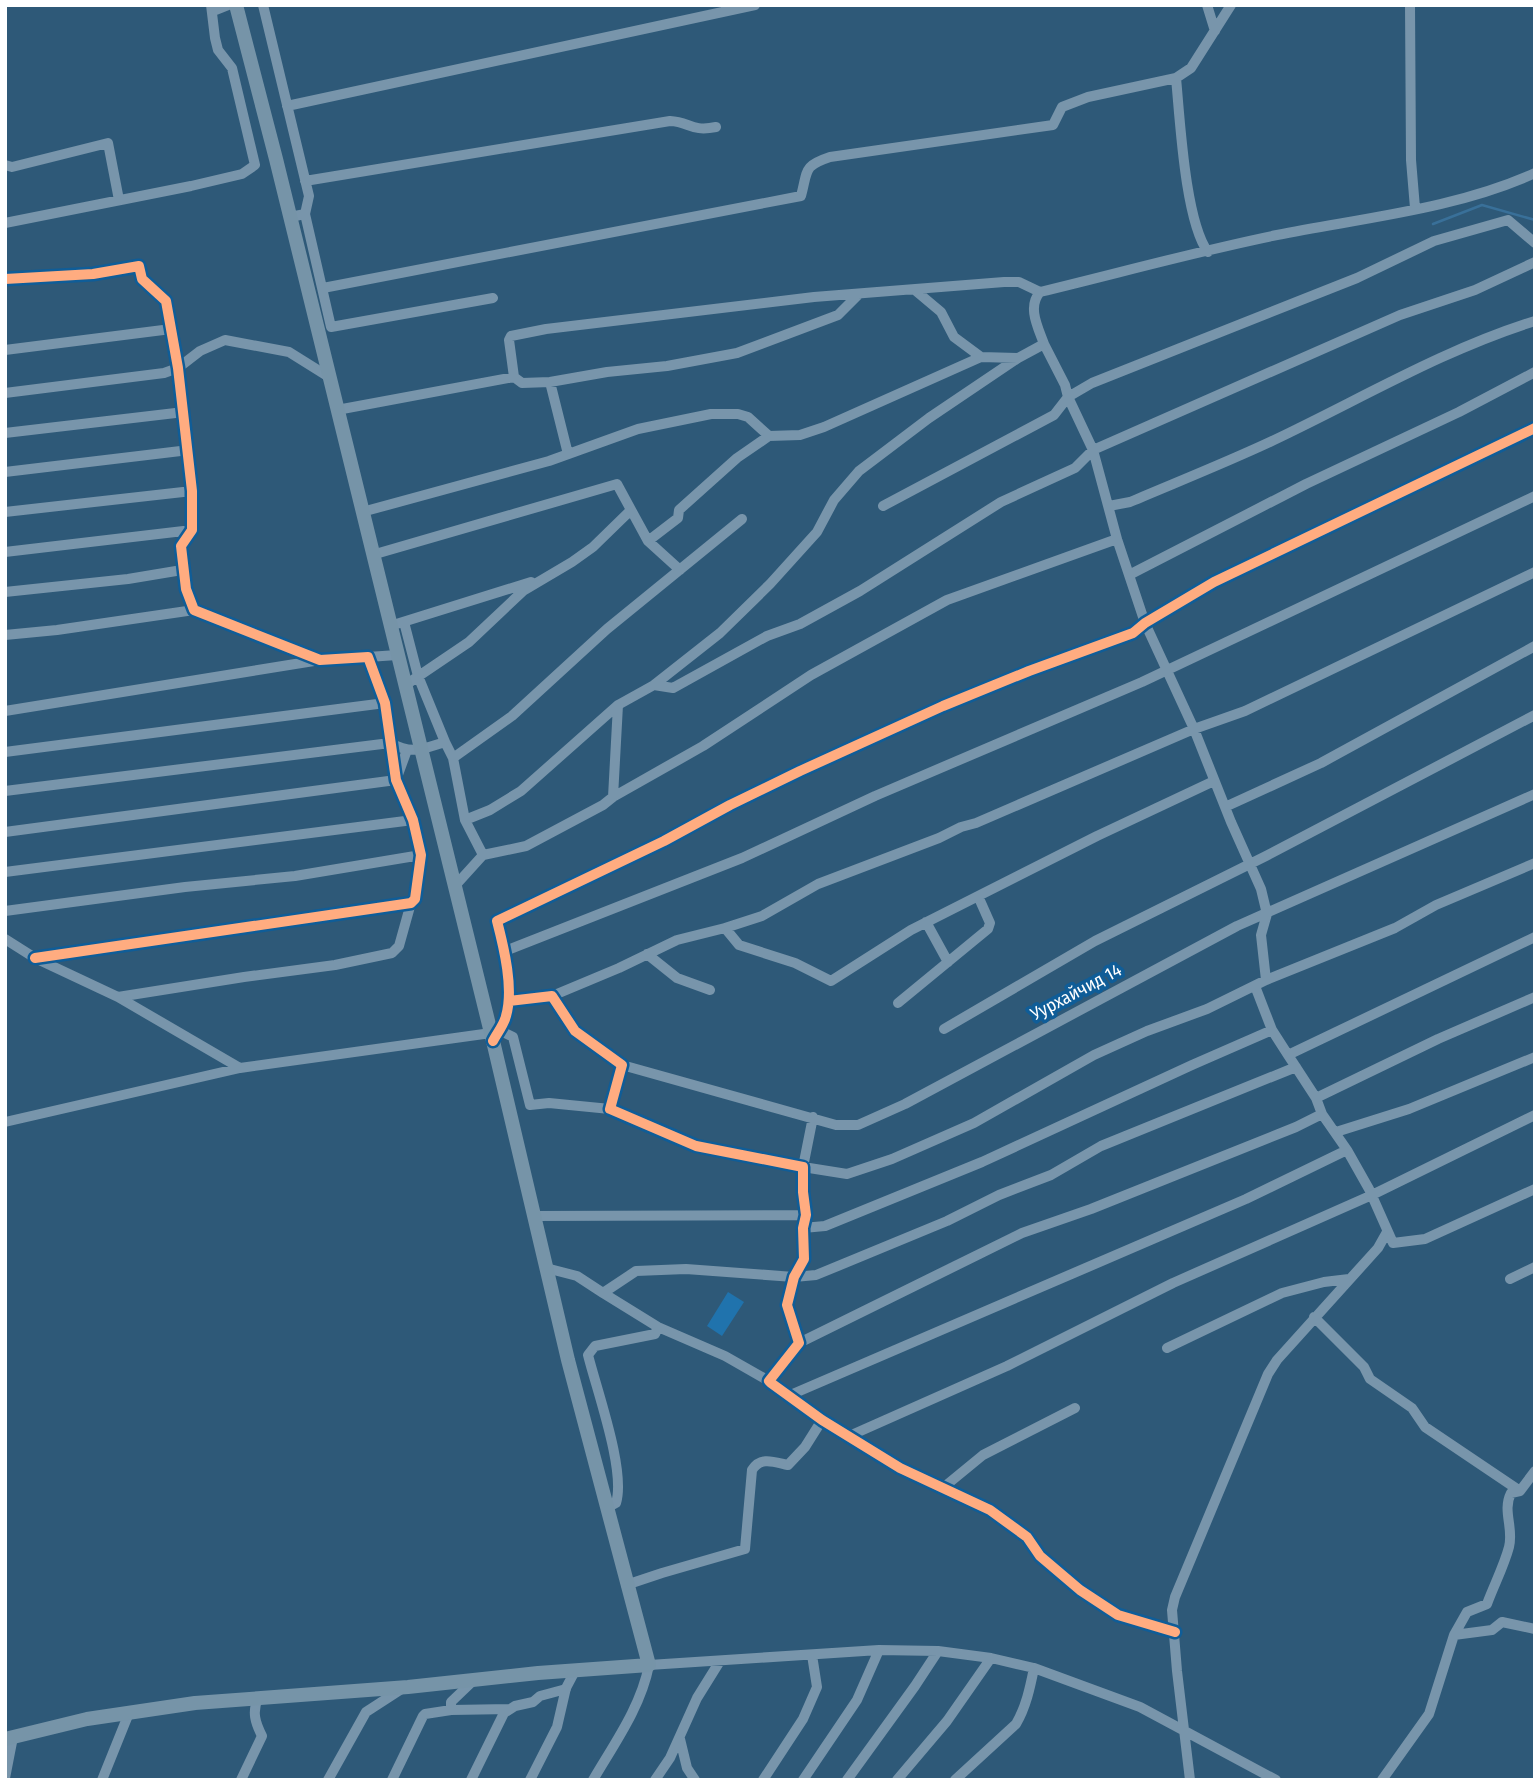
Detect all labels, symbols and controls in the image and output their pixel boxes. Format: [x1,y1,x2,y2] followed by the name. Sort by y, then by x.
[1026,959,1125,1026] street label: Уурхайчид 14

